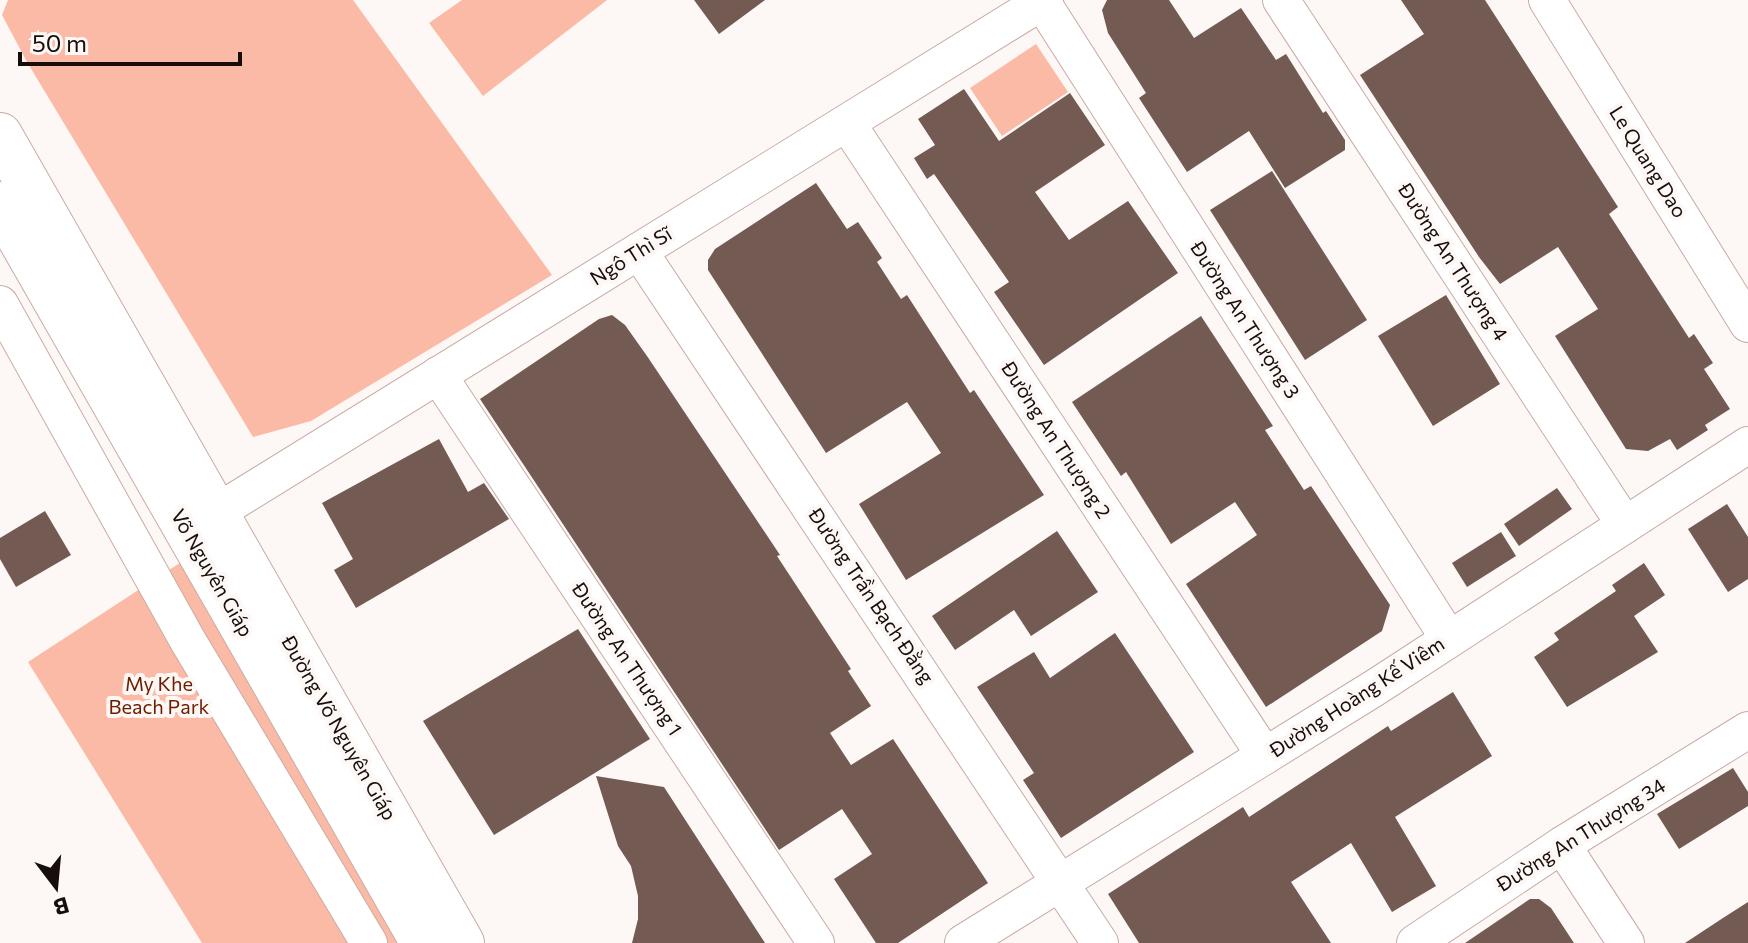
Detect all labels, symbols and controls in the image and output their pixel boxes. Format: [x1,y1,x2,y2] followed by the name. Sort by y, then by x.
[20,16,240,66] scale bar
[32,28,87,57] text: 50 m
[1605,101,1693,222] street label: Le Quang Dao
[1393,177,1514,345] street label: Đường An Thượng 4
[585,220,676,290] street label: Ngô Thì Sĩ
[1186,236,1306,402] street label: Đường An Thượng 3
[997,356,1116,522] street label: Đường An Thượng 2
[804,502,940,688] street label: Đường Trần Bạch Đằng
[167,505,259,640] street label: Võ Nguyên Giáp
[567,576,688,740] street label: Đường An Thượng 1
[277,630,403,824] street label: Đường Võ Nguyên Giáp
[1264,631,1448,762] street label: Đường Hoàng Kế Viêm
[109,671,210,718] park label: My Khe Beach Park
[1491,772,1669,896] street label: Đường An Thượng 34
[16,847,96,927] north arrow
[51,892,72,922] text: B

